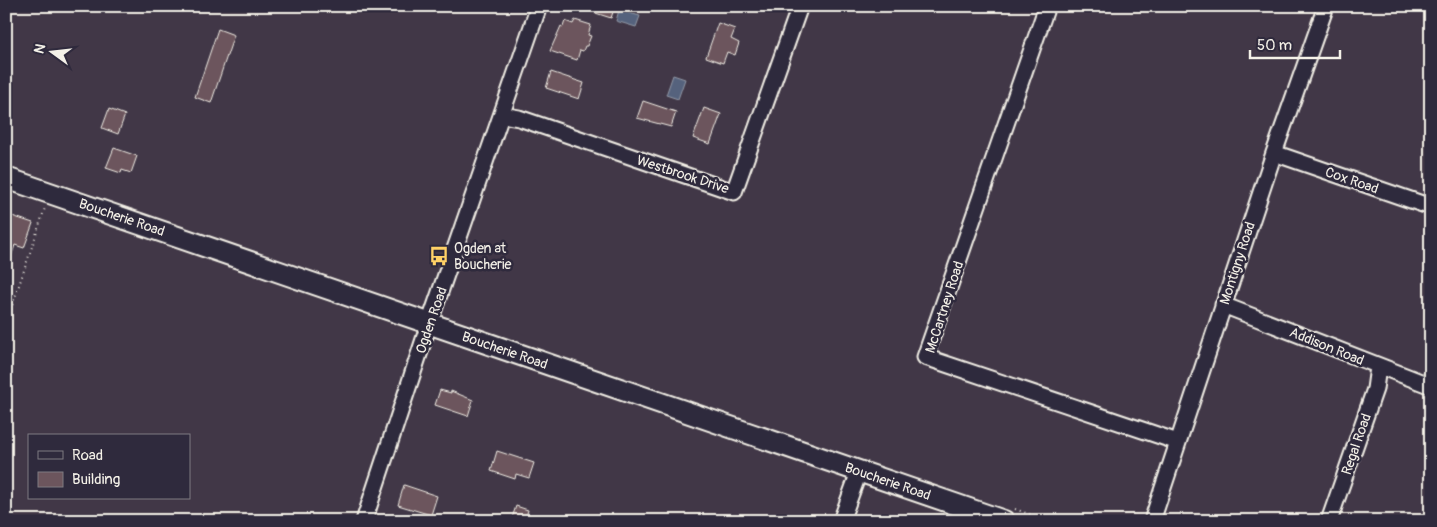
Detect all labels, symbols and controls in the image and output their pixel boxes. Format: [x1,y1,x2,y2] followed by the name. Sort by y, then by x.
[28,28,78,78] north arrow
[1250,28,1340,60] scale bar
[1257,36,1292,55] text: 50 m
[30,42,49,56] text: N
[634,152,731,197] street label: Westbrook Drive
[1323,163,1381,198] street label: Cox Road
[77,195,167,240] street label: Boucherie Road
[1216,219,1259,307] street label: Montigny Road
[454,240,512,273] place label: Ogden at Boucherie
[428,245,450,267] bus stop icon: Ogden at Boucherie
[922,259,967,355] street label: McCartney Road
[412,284,451,356] street label: Ogden Road
[1287,324,1367,369] street label: Addison Road
[460,328,550,373] street label: Boucherie Road
[1338,411,1375,477] street label: Regal Road
[28,434,190,500] legend
[72,446,103,465] text: Road
[843,459,933,504] street label: Boucherie Road
[72,470,120,489] text: Building

